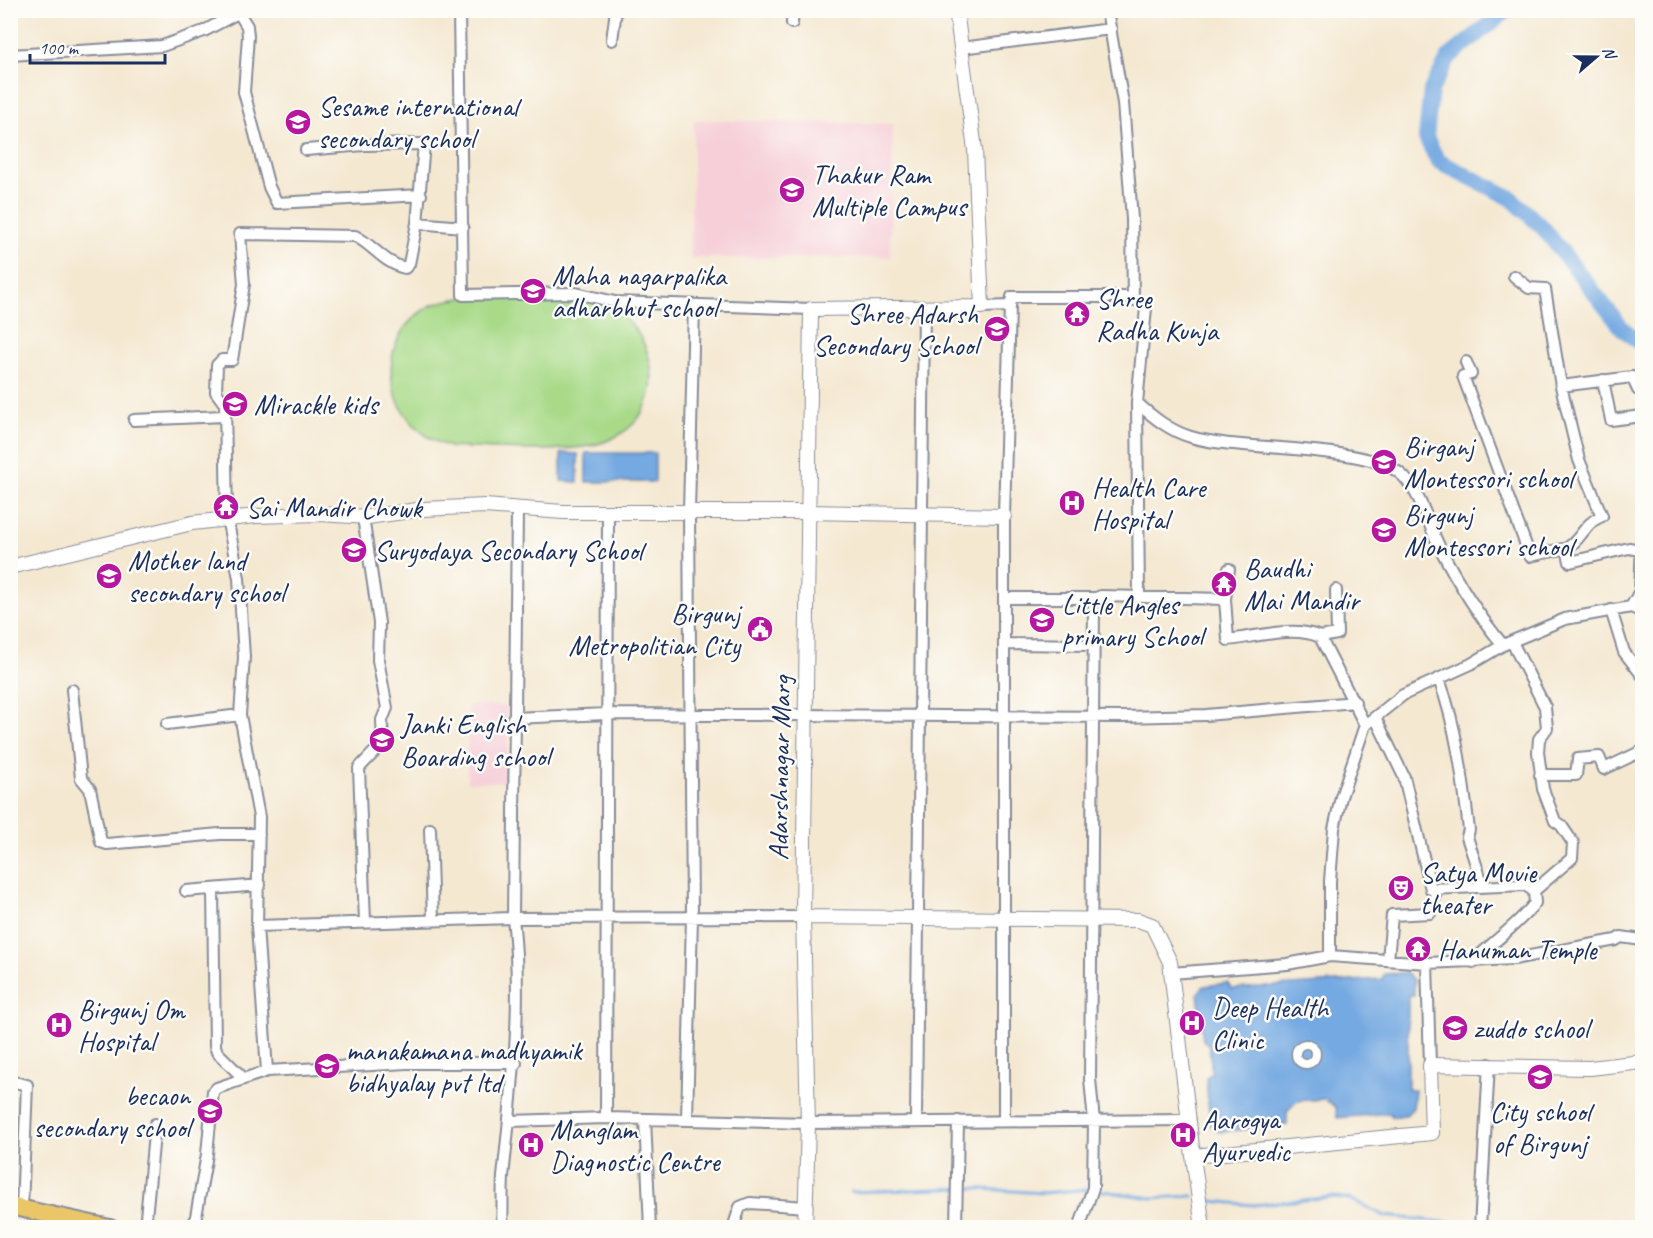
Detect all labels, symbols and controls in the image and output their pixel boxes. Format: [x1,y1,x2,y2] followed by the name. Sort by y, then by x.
[30,27,165,65] scale bar
[1566,27,1626,87] north arrow
[39,37,80,59] text: 100 m
[1598,44,1621,63] text: N
[318,89,523,156] place label: Sesame international secondary school
[283,107,313,137] school or university icon: Sesame international secondary school
[812,157,968,224] place label: Thakur Ram Multiple Campus
[777,175,807,205] school or university icon: Thakur Ram Multiple Campus
[552,258,728,325] place label: Maha nagarpalika adharbhut school
[518,276,548,306] school or university icon: Maha nagarpalika adharbhut school
[1096,281,1220,348] place label: Shree Radha Kunja
[813,296,983,363] place label: Shree Adarsh Secondary School
[1062,299,1092,329] temple icon: Shree Radha Kunja
[982,314,1012,344] school or university icon: Shree Adarsh Secondary School
[254,387,380,422] place label: Mirackle kids
[220,389,250,419] school or university icon: Mirackle kids
[1404,429,1578,496] place label: Birganj Montessori school
[1369,447,1399,477] school or university icon: Birganj Montessori school
[1092,470,1207,537] place label: Health Care Hospital
[1057,488,1087,518] hospital icon: Health Care Hospital
[246,490,423,525] place label: Sai Mandir Chowk
[211,492,241,522] temple icon: Sai Mandir Chowk
[1404,497,1578,564] place label: Birgunj Montessori school
[1369,515,1399,545] school or university icon: Birgunj Montessori school
[374,533,648,568] place label: Suryodaya Secondary School
[339,535,369,565] school or university icon: Suryodaya Secondary School
[128,543,290,610] place label: Mother land secondary school
[1244,551,1361,618] place label: Baudhi Mai Mandir
[94,561,124,591] school or university icon: Mother land secondary school
[1209,569,1239,599] temple icon: Baudhi Mai Mandir
[1062,587,1208,654] place label: Little Angles primary School
[568,596,743,663] place label: Birgunj Metropolitian City
[1027,605,1057,635] school or university icon: Little Angles primary School
[745,614,775,644] public building icon: Birgunj Metropolitian City
[760,673,799,861] street label: Adarshnagar Marg
[399,707,555,774] place label: Janki English Boarding school
[367,725,397,755] school or university icon: Janki English Boarding school
[1420,855,1538,922] place label: Satya Movie theater
[1386,873,1416,903] theatre icon: Satya Movie theater
[1438,932,1598,967] place label: Hanuman Temple
[1403,934,1433,964] temple icon: Hanuman Temple
[1212,990,1330,1057] place label: Deep Health Clinic
[78,992,186,1059] place label: Birgunj Om Hospital
[1177,1008,1207,1038] hospital icon: Deep Health Clinic
[44,1010,74,1040] hospital icon: Birgunj Om Hospital
[1474,1011,1594,1046] place label: zuddo school
[1440,1013,1470,1043] school or university icon: zuddo school
[346,1033,584,1100] place label: manakamana madhyamik bidhyalay pvt ltd
[312,1051,342,1081] school or university icon: manakamana madhyamik bidhyalay pvt ltd
[1525,1062,1555,1092] school or university icon: City school of Birgunj
[34,1078,195,1145] place label: becaon secondary school
[1490,1094,1596,1161] place label: City school of Birgunj
[195,1096,225,1126] school or university icon: becaon secondary school
[1202,1102,1291,1169] place label: Aarogya Ayurvedic
[550,1112,722,1179] place label: Manglam Diagnostic Centre
[1168,1120,1198,1150] hospital icon: Aarogya Ayurvedic
[516,1130,546,1160] hospital icon: Manglam Diagnostic Centre

